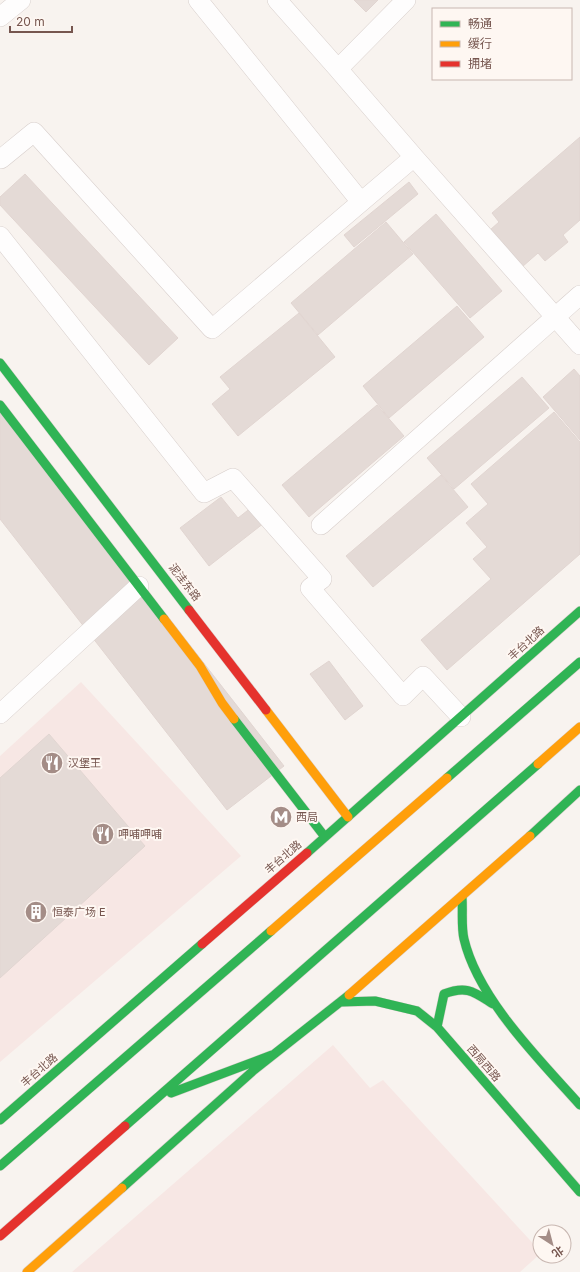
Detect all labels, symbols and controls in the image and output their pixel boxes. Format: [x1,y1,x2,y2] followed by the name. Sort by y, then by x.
[10,8,72,34] scale bar
[432,8,572,80] legend
[16,14,45,29] text: 20 m
[468,16,492,31] text: 畅通
[468,36,492,51] text: 缓行
[468,56,492,71] text: 拥堵
[166,560,204,604] street label: 泥洼东路
[505,623,547,663] street label: 丰台北路
[39,750,65,776] restaurant icon: 汉堡王
[68,756,101,770] place label: 汉堡王
[268,804,294,830] metro station icon: 西局
[296,810,318,824] place label: 西局
[90,821,116,847] restaurant icon: 呷哺呷哺
[118,827,162,841] place label: 呷哺呷哺
[262,837,304,877] street label: 丰台北路
[23,899,49,925] building icon: 恒泰广场 E
[52,905,106,919] place label: 恒泰广场 E
[464,1042,504,1084] street label: 西局西路
[18,1050,60,1090] street label: 丰台北路
[532,1224,572,1264] north arrow
[549,1243,566,1261] text: 北

